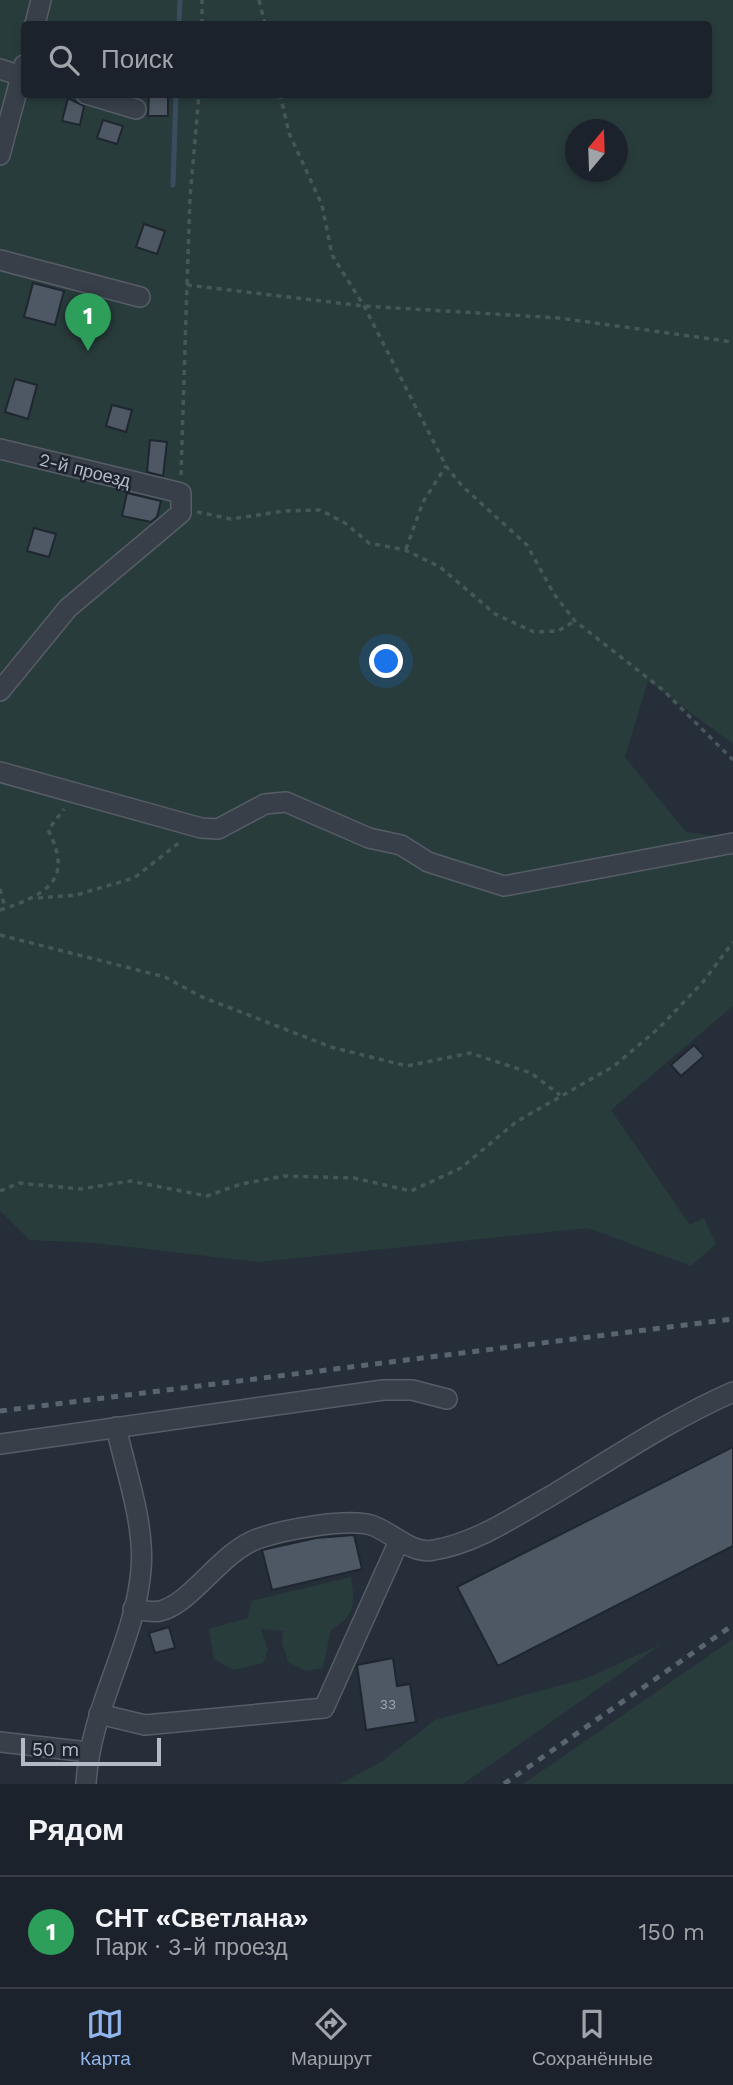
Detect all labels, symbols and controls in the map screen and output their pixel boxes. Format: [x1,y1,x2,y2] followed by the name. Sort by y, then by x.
[21,21,712,98] search box
[45,41,83,79] icon: search
[101,44,173,74] text: Поиск
[565,119,628,182] north arrow
[65,293,111,351] pin: 1
[37,449,133,492] street label: 2-й проезд
[369,644,403,678] your location
[380,1696,396,1712] house number: 33
[21,1735,161,1767] scale bar
[32,1738,79,1761] text: 50 m
[28,1812,124,1847] text: Рядом
[95,1903,308,1933] text: СНТ «Светлана»
[46,1919,56,1946] text: 1
[639,1919,705,1946] text: 150 m
[95,1934,288,1961] text: Парк · 3-й проезд
[80,2005,131,2070] tab: Карта
[291,2005,372,2070] tab: Маршрут
[532,2005,653,2070] tab: Сохранённые

